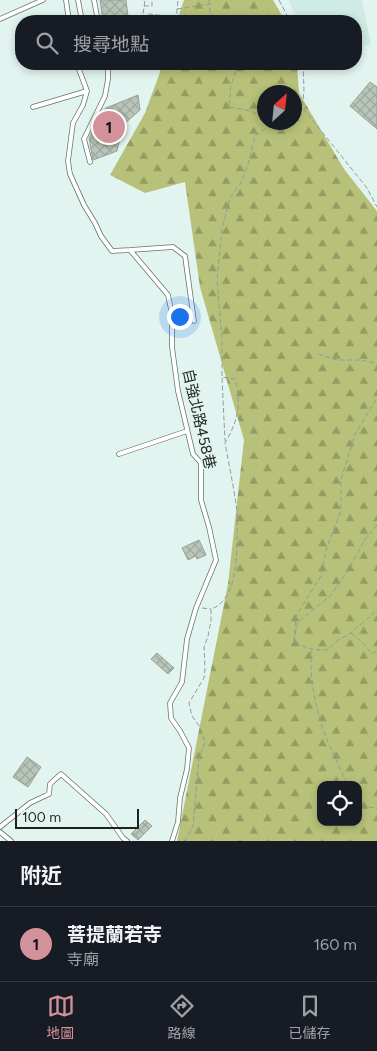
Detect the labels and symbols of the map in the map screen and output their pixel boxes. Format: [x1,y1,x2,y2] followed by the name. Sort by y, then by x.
[257,85,302,130] north arrow
[93,108,125,146] pin: 1
[167,304,193,330] your location
[179,367,219,471] street label: 自強北路458巷
[15,806,139,829] scale bar

